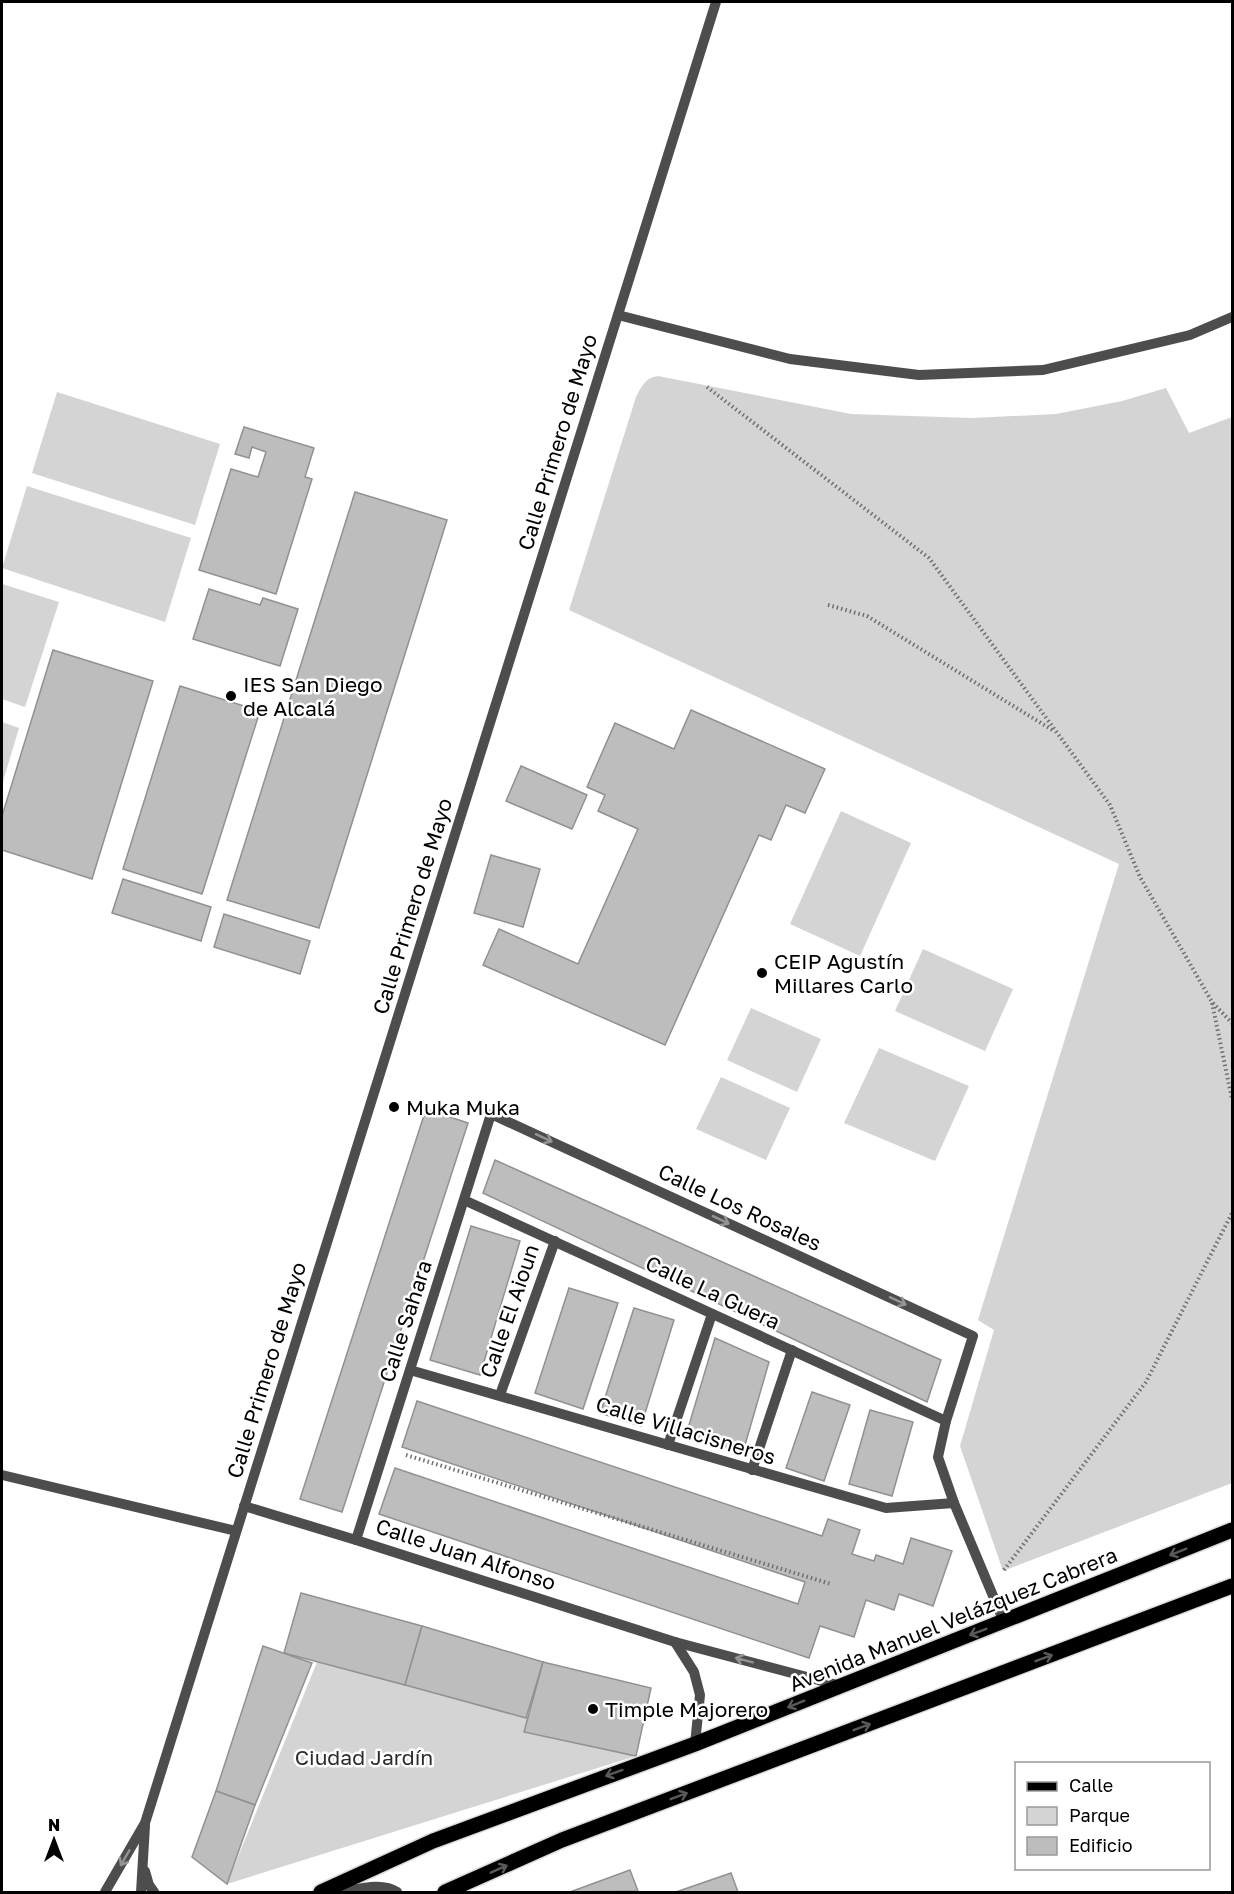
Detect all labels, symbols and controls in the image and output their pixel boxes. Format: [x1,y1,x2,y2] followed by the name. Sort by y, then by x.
[512,331,602,553] street label: Calle Primero de Mayo
[243,671,383,721] place label: IES San Diego de Alcalá
[224,689,238,703] marker: IES San Diego de Alcalá
[367,795,457,1017] street label: Calle Primero de Mayo
[774,948,913,998] place label: CEIP Agustín Millares Carlo
[755,966,769,980] marker: CEIP Agustín Millares Carlo
[406,1094,520,1120] place label: Muka Muka
[387,1100,401,1114] marker: Muka Muka
[535,1133,553,1145] one-way arrow
[654,1158,826,1256] street label: Calle Los Rosales
[712,1214,730,1226] one-way arrow
[474,1241,544,1381] street label: Calle El Aioun
[642,1249,784,1335] street label: Calle La Guera
[373,1257,437,1385] street label: Calle Sahara
[221,1259,311,1481] street label: Calle Primero de Mayo
[889,1296,907,1308] one-way arrow
[593,1390,779,1470] street label: Calle Villacisneros
[373,1513,559,1595] street label: Calle Juan Alfonso
[785,1541,1121,1697] street label: Avenida Manuel Velázquez Cabrera
[1169,1547,1188,1558] one-way arrow
[969,1627,987,1638] one-way arrow
[1034,1651,1053,1662] one-way arrow
[735,1654,754,1666] one-way arrow
[605,1696,768,1722] place label: Timple Majorero
[787,1699,806,1710] one-way arrow
[586,1702,600,1716] marker: Timple Majorero
[852,1720,871,1731] one-way arrow
[295,1744,433,1770] park label: Ciudad Jardín
[1015,1762,1210,1870] legend
[605,1768,624,1779] one-way arrow
[1069,1774,1113,1796] text: Calle
[670,1789,688,1800] one-way arrow
[1069,1804,1130,1826] text: Parque
[24,1810,84,1870] north arrow
[48,1815,60,1835] text: N
[1069,1834,1133,1856] text: Edificio
[119,1849,131,1866] one-way arrow
[489,1862,507,1874] one-way arrow

